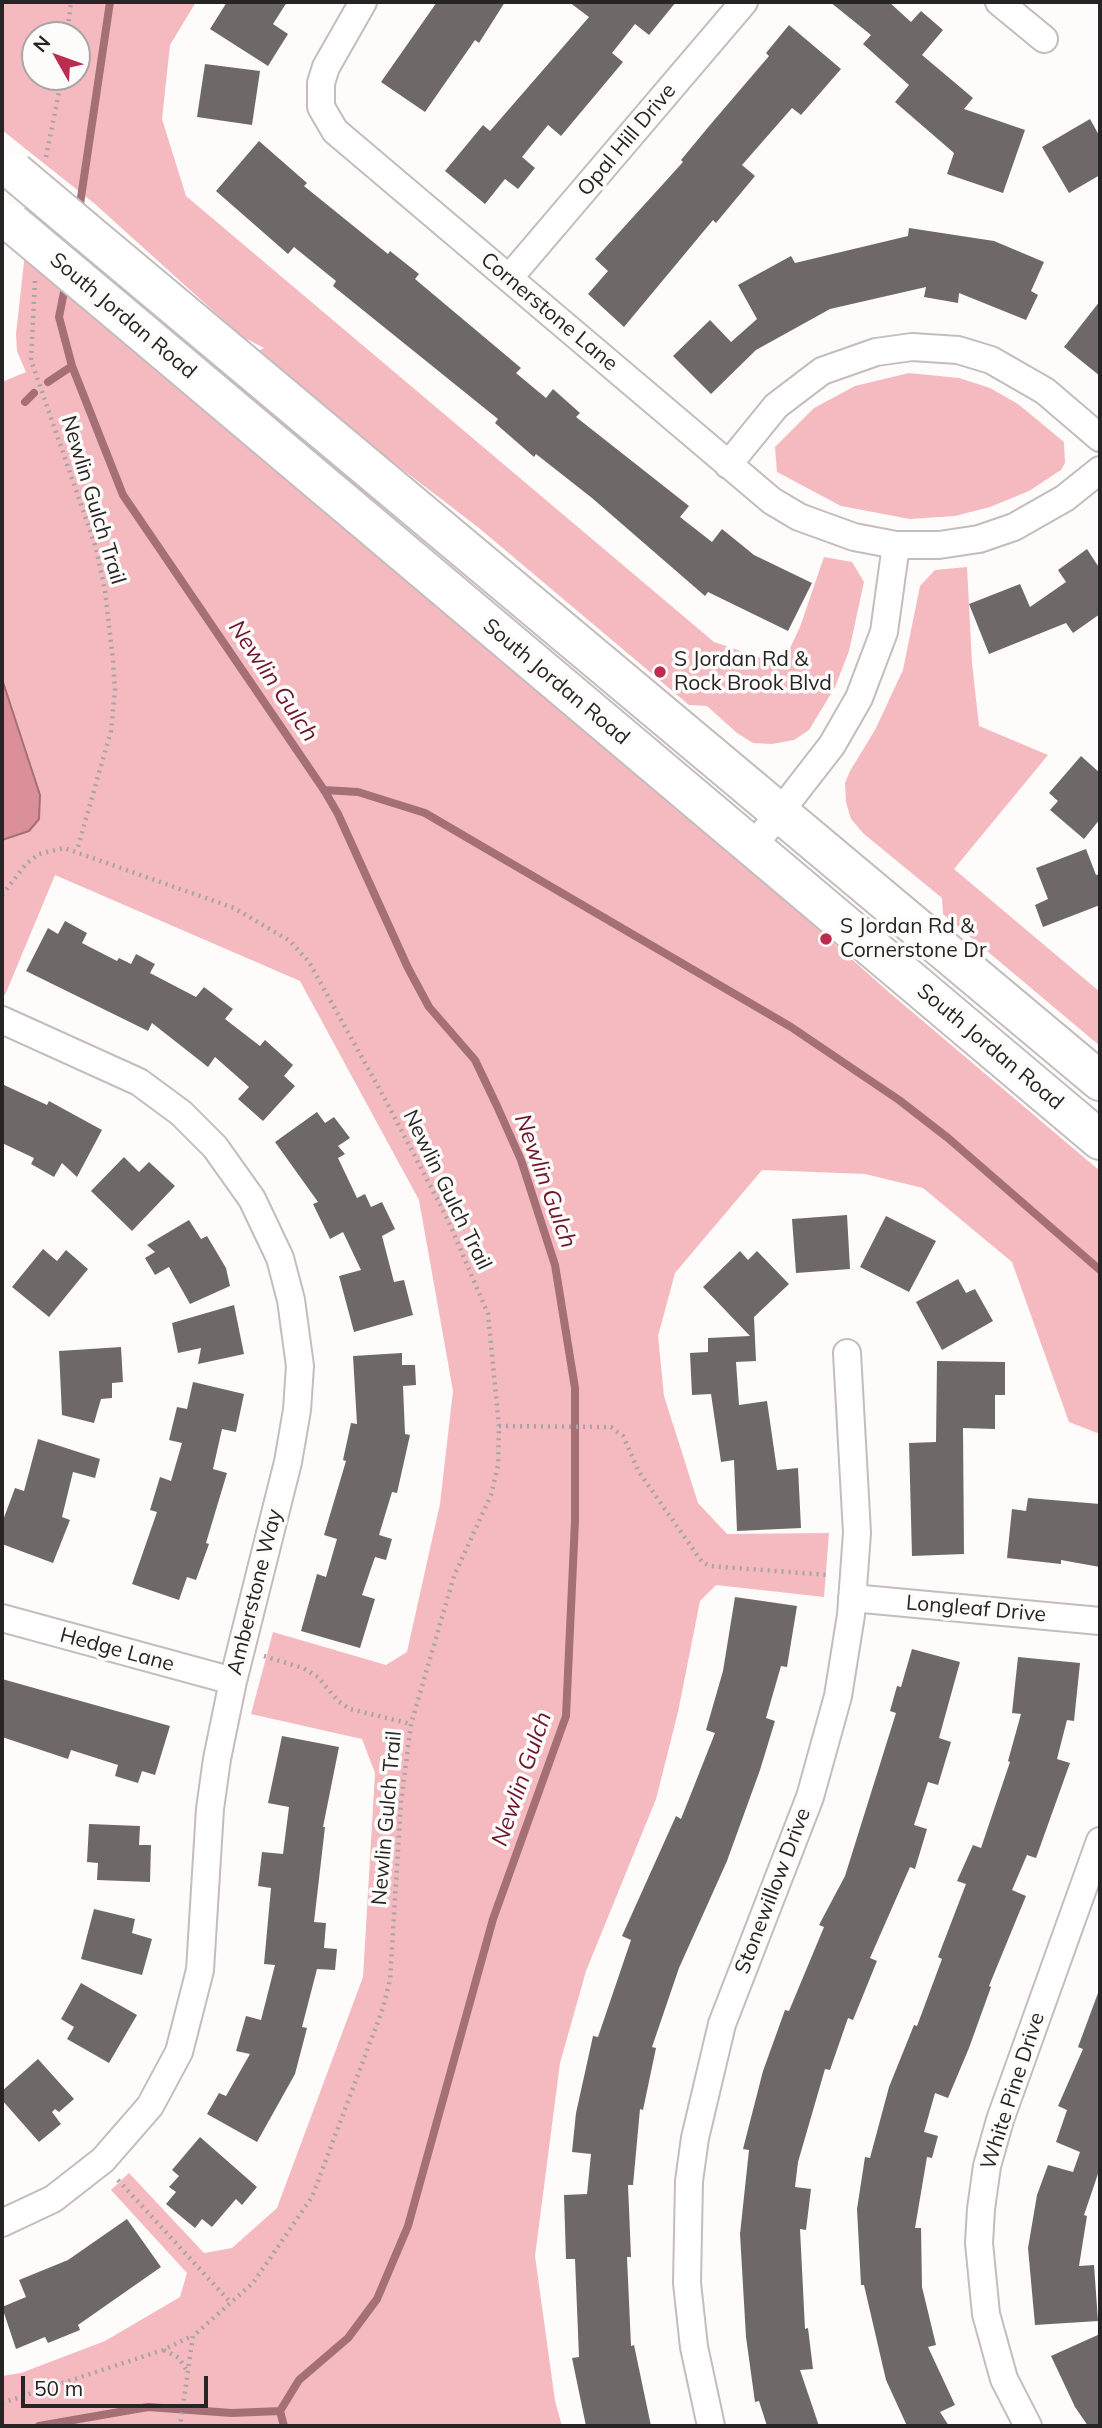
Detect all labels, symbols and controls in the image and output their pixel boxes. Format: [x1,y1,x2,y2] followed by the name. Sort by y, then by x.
[21,21,91,91] north arrow
[28,31,55,57] text: N
[573,79,681,201] street label: Opal Hill Drive
[45,247,201,385] street label: South Jordan Road
[475,247,623,377] street label: Cornerstone Lane
[55,413,131,587] street label: Newlin Gulch Trail
[478,613,634,751] street label: South Jordan Road
[222,615,324,747] water label: Newlin Gulch
[674,647,832,697] place label: S Jordan Rd & Rock Brook Blvd
[652,664,668,680] marker: S Jordan Rd & Rock Brook Blvd
[840,914,987,964] place label: S Jordan Rd & Cornerstone Dr
[818,931,834,947] marker: S Jordan Rd & Cornerstone Dr
[912,978,1068,1116] street label: South Jordan Road
[397,1106,497,1274] street label: Newlin Gulch Trail
[508,1110,582,1252] water label: Newlin Gulch
[222,1506,288,1678] street label: Amberstone Way
[905,1590,1047,1628] street label: Longleaf Drive
[57,1623,177,1677] street label: Hedge Lane
[486,1708,558,1850] water label: Newlin Gulch
[367,1730,407,1906] street label: Newlin Gulch Trail
[730,1805,816,1977] street label: Stonewillow Drive
[976,2009,1050,2173] street label: White Pine Drive
[24,2362,212,2406] scale bar
[34,2375,83,2401] text: 50 m

